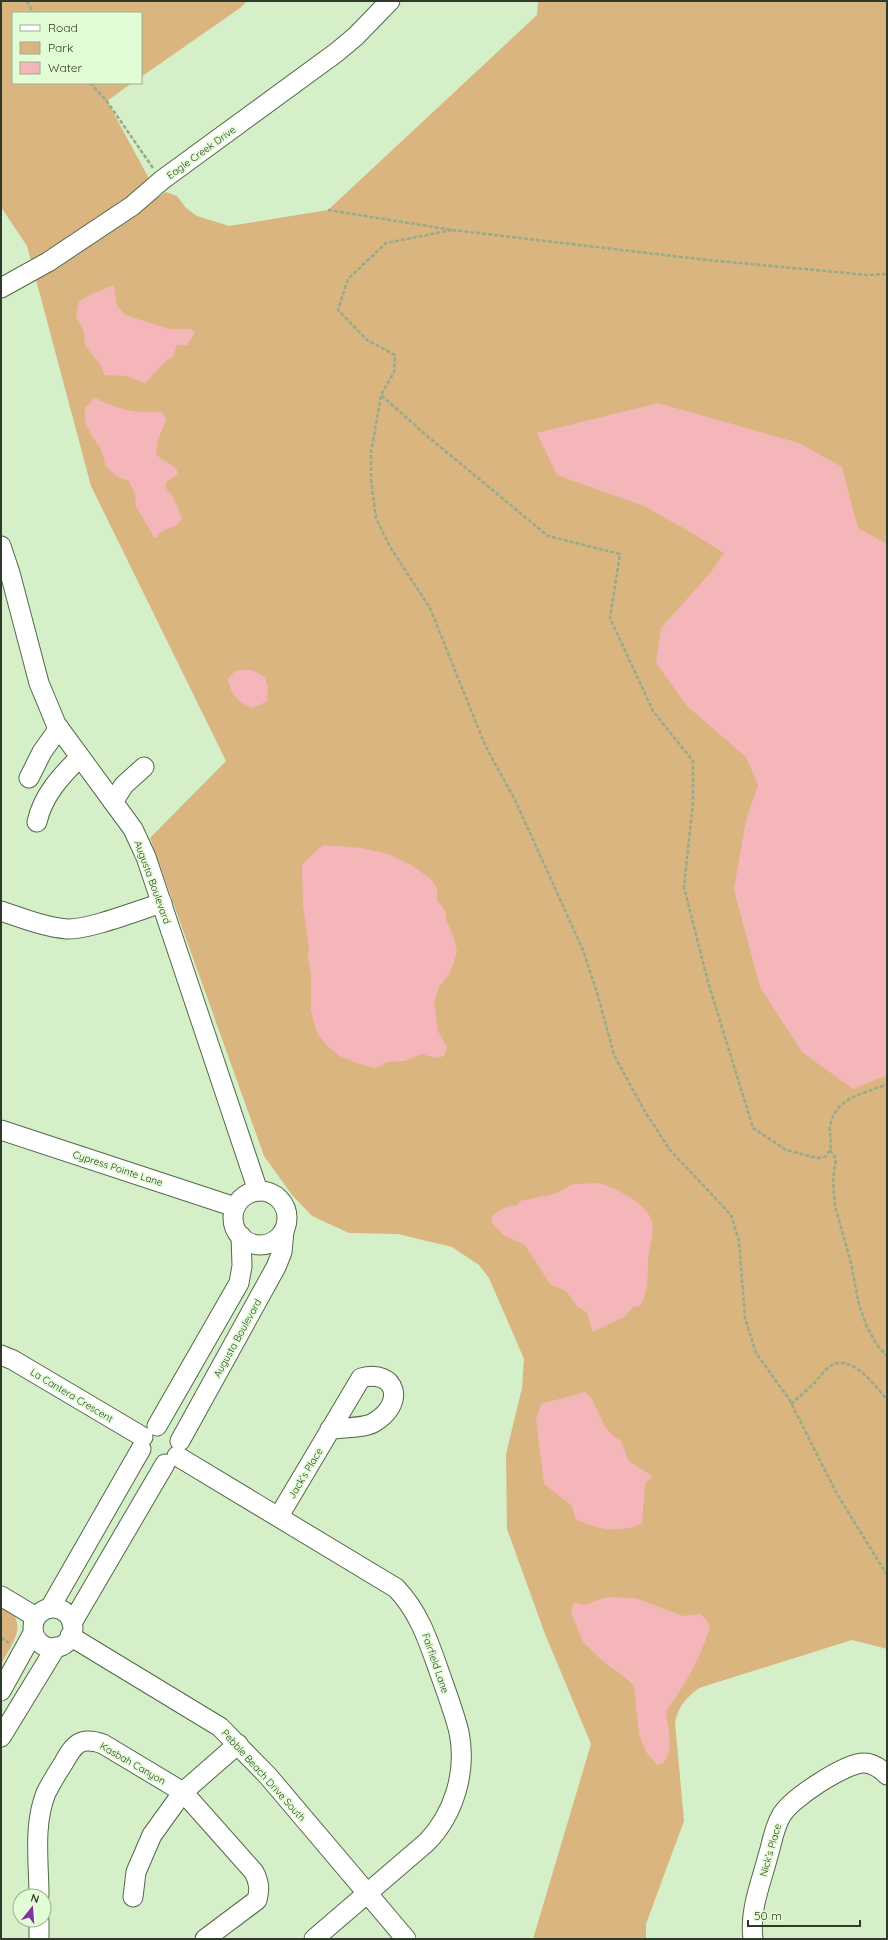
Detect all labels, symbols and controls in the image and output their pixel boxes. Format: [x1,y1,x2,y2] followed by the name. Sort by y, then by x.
[12,12,142,84] legend
[48,20,78,35] text: Road
[48,40,73,55] text: Park
[48,60,83,75] text: Water
[164,123,239,182] street label: Eagle Creek Drive
[131,839,174,926] street label: Augusta Boulevard
[71,1148,165,1189] street label: Cypress Pointe Lane
[210,1297,264,1380] street label: Augusta Boulevard
[28,1366,116,1426] street label: La Cantera Crescent
[285,1445,326,1501] street label: Jack’s Place
[419,1631,452,1695] street label: Fairfield Lane
[219,1727,308,1824] street label: Pebble Beach Drive South
[98,1739,168,1788] street label: Kasbah Canyon
[757,1822,784,1878] street label: Nick’s Place
[12,1888,52,1928] north arrow
[29,1891,41,1906] text: N
[748,1902,860,1928] scale bar
[754,1908,782,1923] text: 50 m

